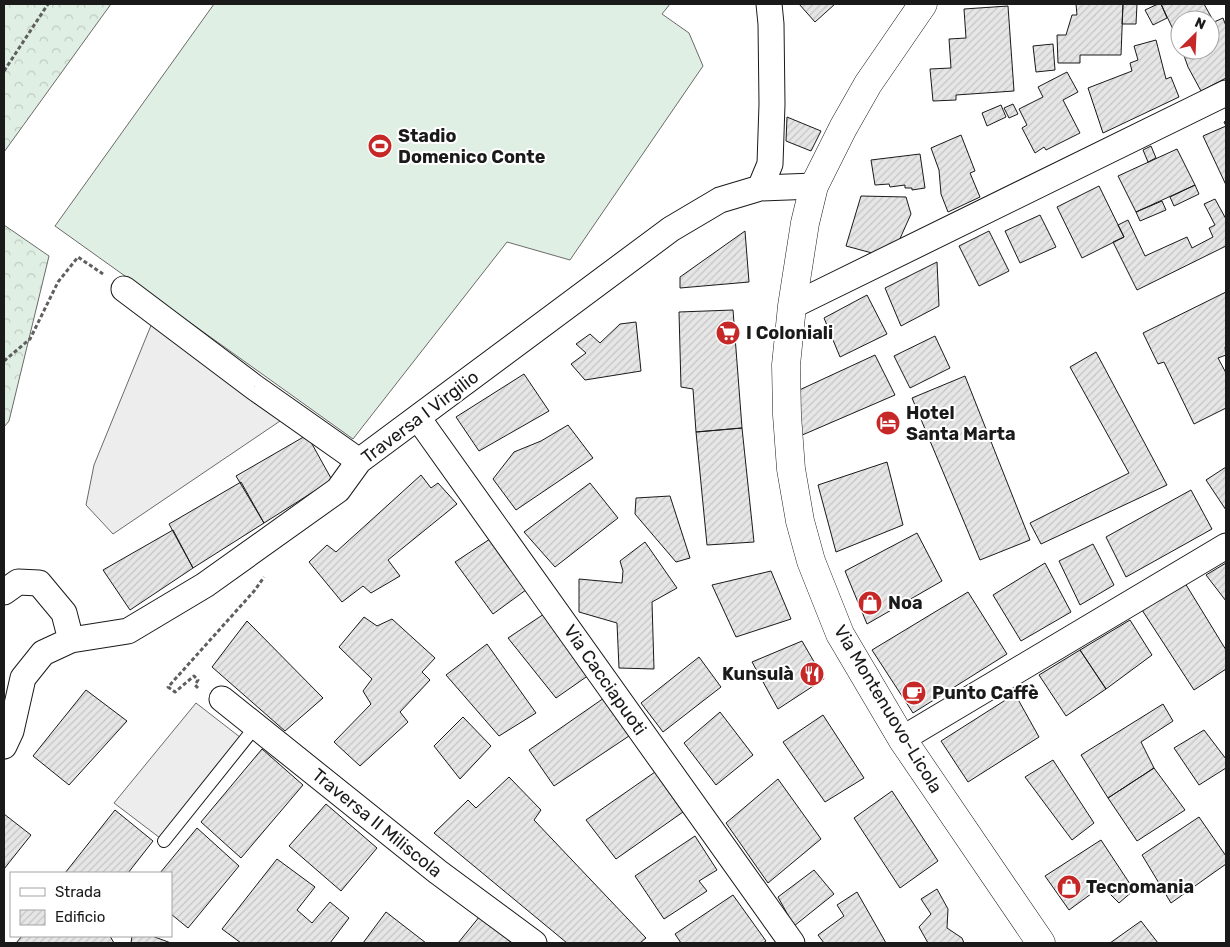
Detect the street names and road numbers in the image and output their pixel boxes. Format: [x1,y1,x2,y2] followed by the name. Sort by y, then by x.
[357,366,483,468] street label: Traversa I Virgilio
[559,621,651,739] street label: Via Cacciapuoti
[829,621,947,797] street label: Via Montenuovo-Licola
[308,764,446,882] street label: Traversa II Miliscola

